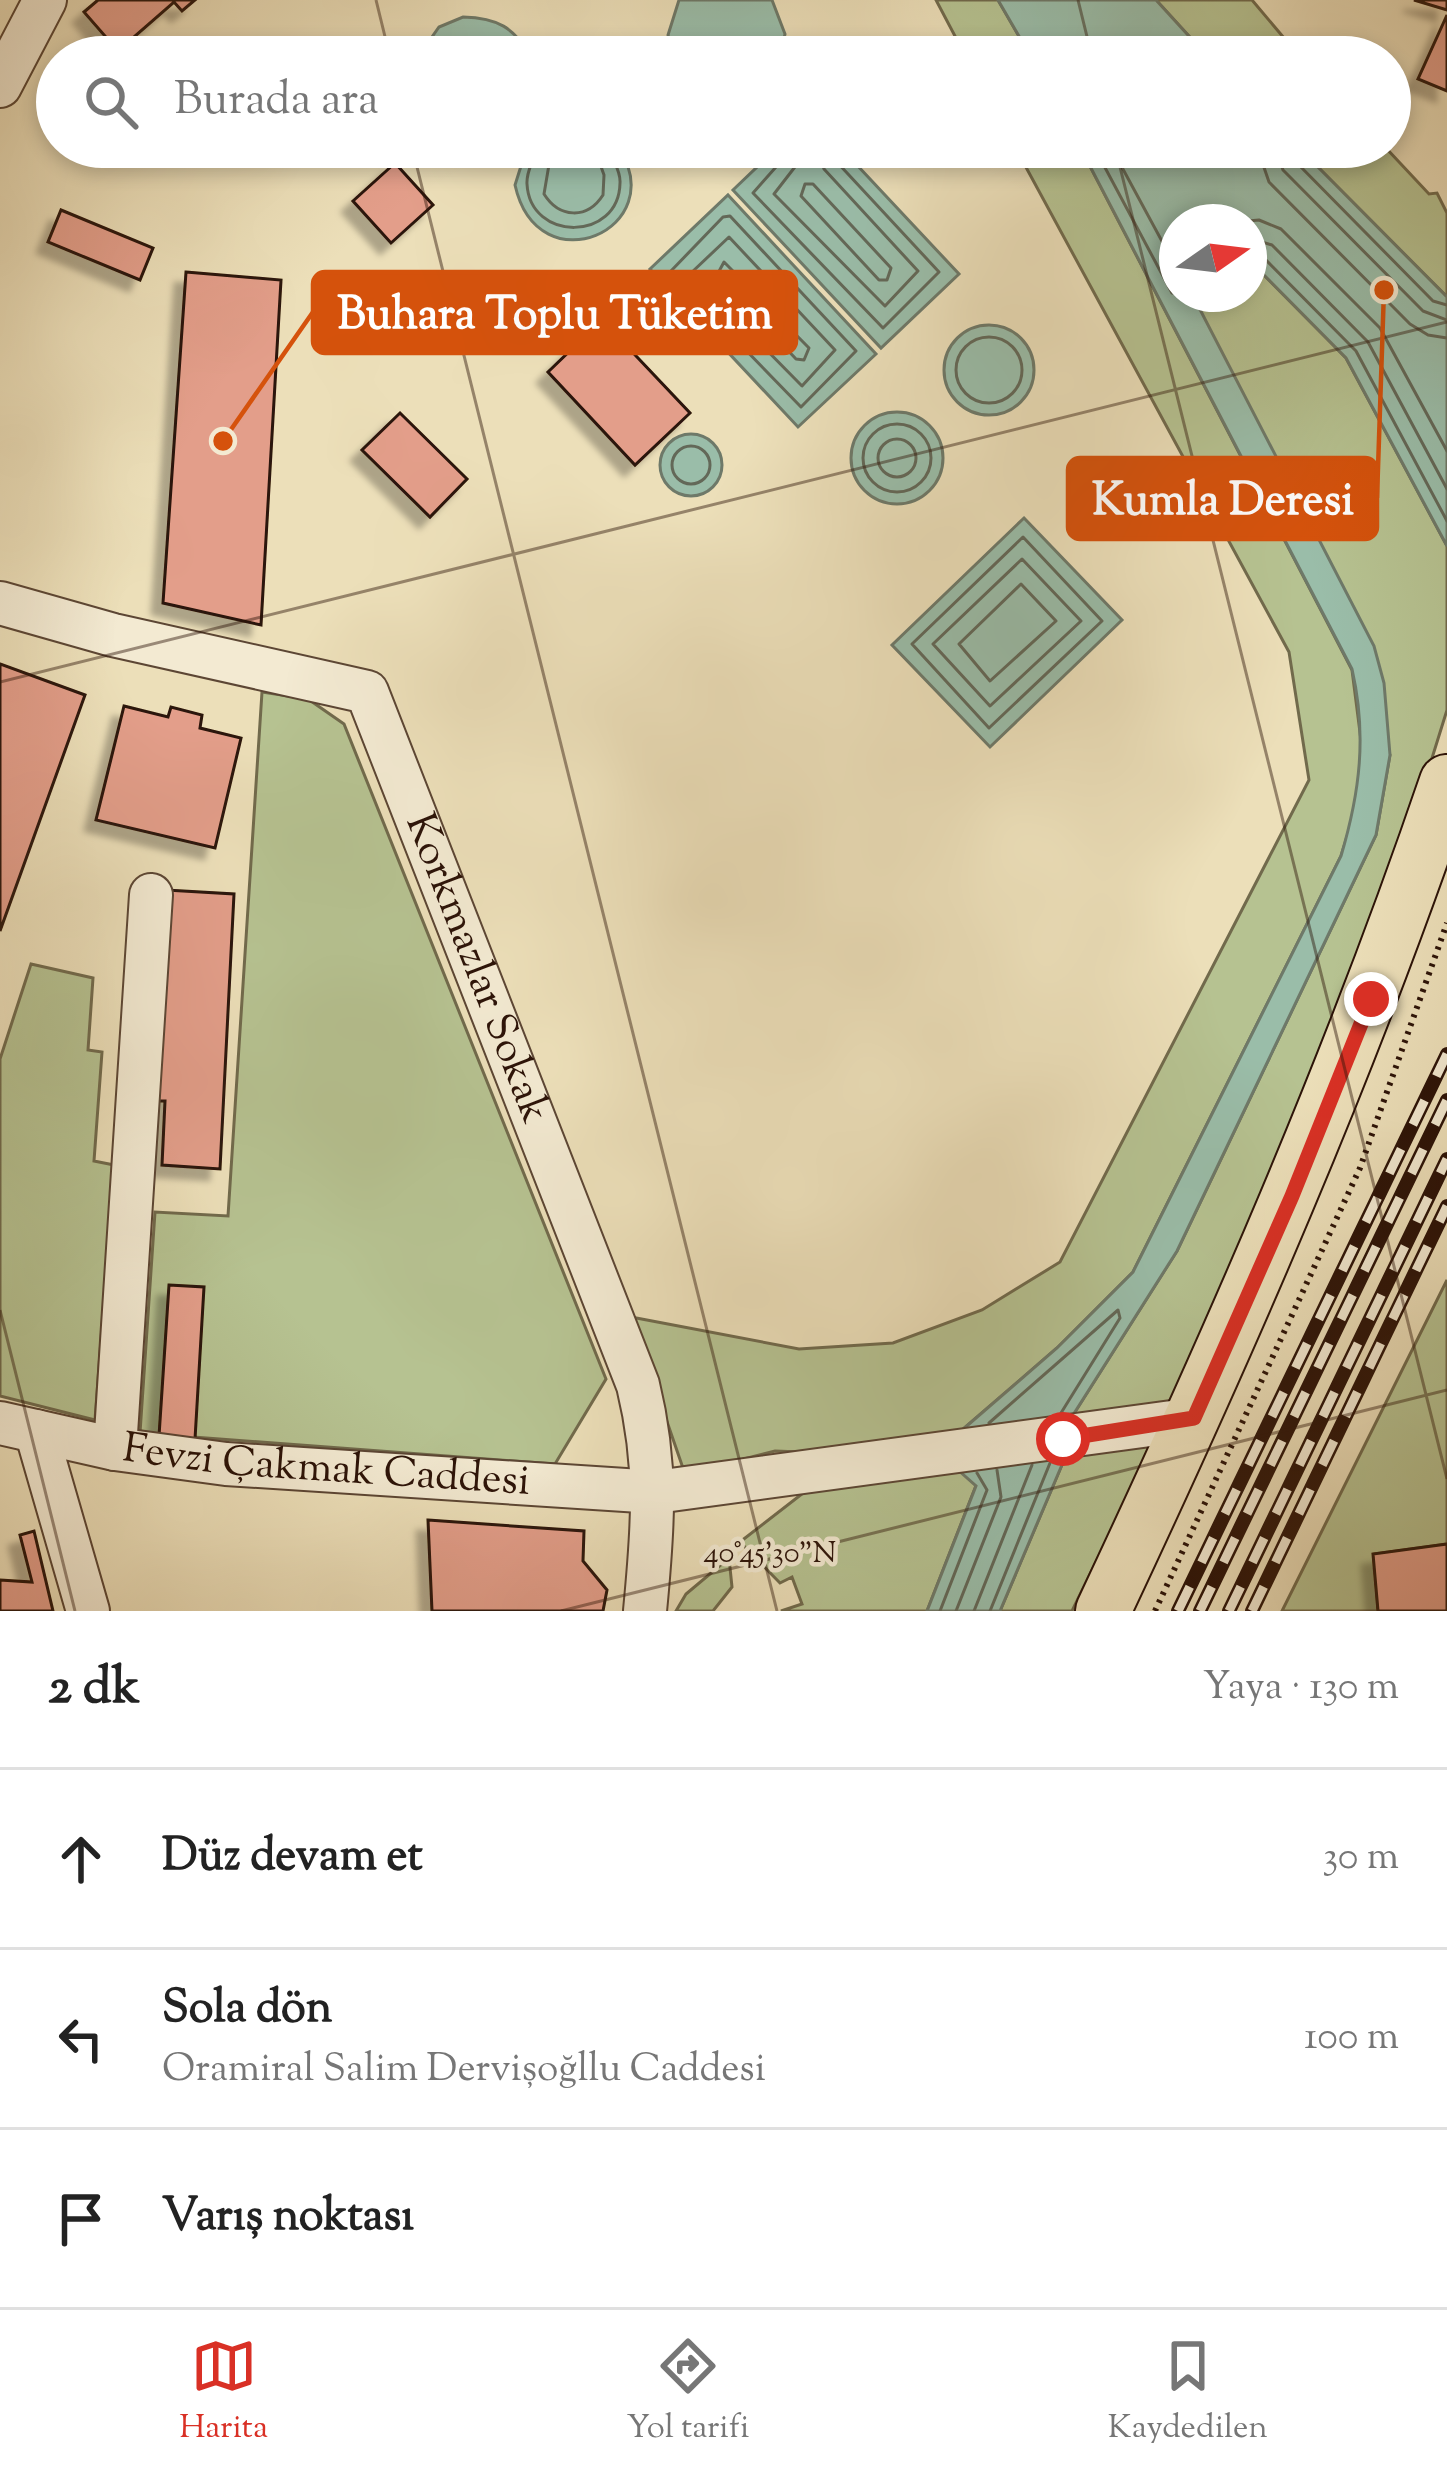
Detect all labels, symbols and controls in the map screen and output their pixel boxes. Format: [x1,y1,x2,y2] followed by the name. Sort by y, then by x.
[36,36,1411,168] search box
[78,69,144,135] icon: search
[174,70,379,135] text: Burada ara
[1159,204,1267,312] north arrow
[313,272,796,353] callout: Buhara Toplu Tüketim
[337,285,774,350] text: Buhara Toplu Tüketim
[1068,458,1377,539] callout: Kumla Deresi
[1092,471,1354,536] text: Kumla Deresi
[388,805,563,1133] street label: Korkmazlar Sokak
[1344,972,1398,1026] route end
[1036,1412,1090,1466] route start
[119,1420,532,1514] street label: Fevzi Çakmak Caddesi
[704,1533,836,1576] text: 40°45'30"N
[48,1653,140,1726] text: 2 dk
[1203,1661,1399,1717] text: Yaya · 130 m
[48,1826,114,1892] icon: ahead
[162,1826,423,1891] text: Düz devam et
[1322,1831,1399,1887] text: 30 m
[162,1978,332,2043] text: Sola dön
[48,2006,114,2072] icon: left
[1304,2011,1399,2067] text: 100 m
[162,2043,766,2099] text: Oramiral Salim Dervişoğllu Caddesi
[48,2186,114,2252] icon: arrive
[162,2186,414,2251] text: Varış noktası
[179,2333,268,2453] tab: Harita
[627,2333,749,2453] tab: Yol tarifi
[1108,2333,1268,2453] tab: Kaydedilen

